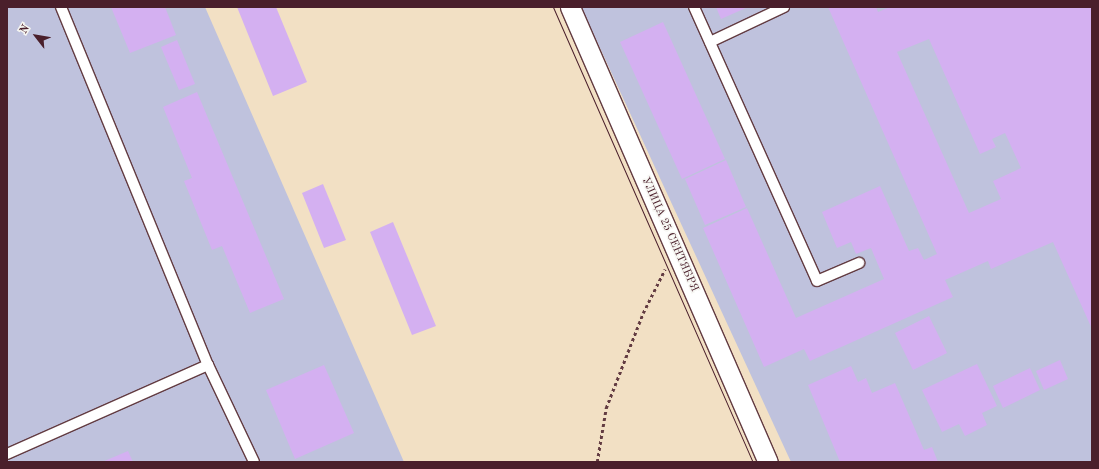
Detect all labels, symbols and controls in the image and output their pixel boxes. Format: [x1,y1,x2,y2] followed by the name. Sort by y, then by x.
[16,16,56,56] north arrow
[18,23,32,36] text: N
[638,176,700,294] street label: УЛИЦА 25 СЕНТЯБРЯ

